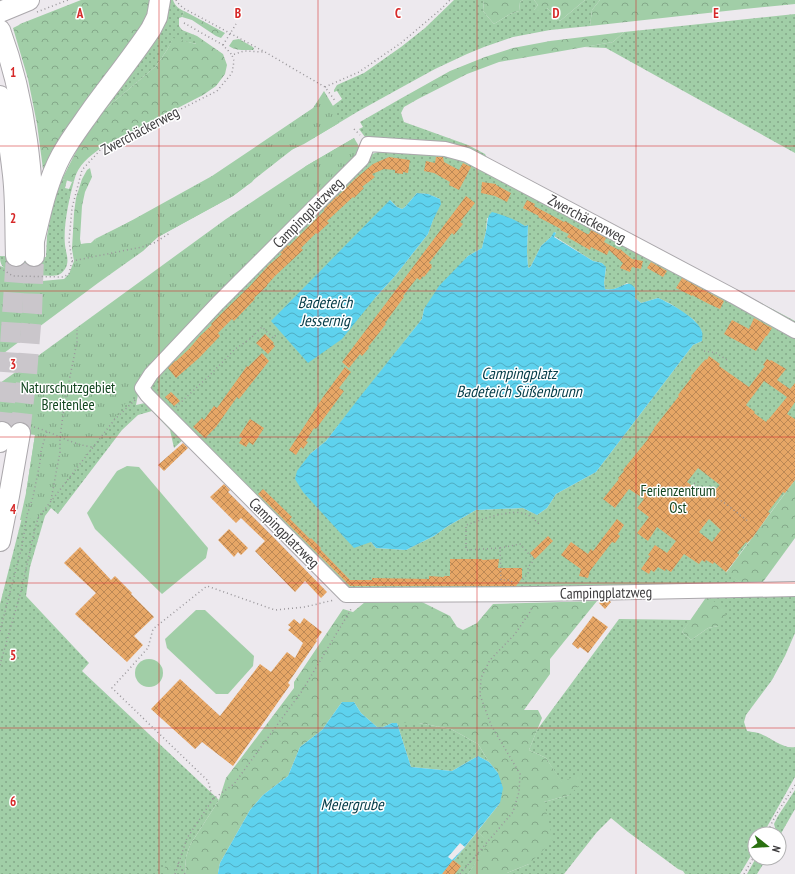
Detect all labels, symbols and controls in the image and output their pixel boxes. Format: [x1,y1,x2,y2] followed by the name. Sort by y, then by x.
[76,5,84,22] text: A
[235,5,241,22] text: B
[395,5,401,22] text: C
[553,5,560,22] text: D
[713,5,719,22] text: E
[10,64,16,81] text: 1
[97,102,182,159] street label: Zwerchäckerweg
[268,173,347,252] street label: Campingplatzweg
[545,190,630,247] street label: Zwerchäckerweg
[10,210,16,227] text: 2
[298,292,353,330] water label: Badeteich Jessernig
[10,356,16,373] text: 3
[456,363,583,401] water label: Campingplatz Badeteich Süßenbrunn
[21,378,115,414] park label: Naturschutzgebiet Breitenlee
[640,481,716,517] park label: Ferienzentrum Ost
[245,493,324,572] street label: Campingplatzweg
[10,501,17,518] text: 4
[560,582,652,603] street label: Campingplatzweg
[10,647,16,664] text: 5
[10,793,16,810] text: 6
[320,794,385,814] water label: Meiergrube
[747,826,787,866] north arrow
[769,844,784,854] text: N

